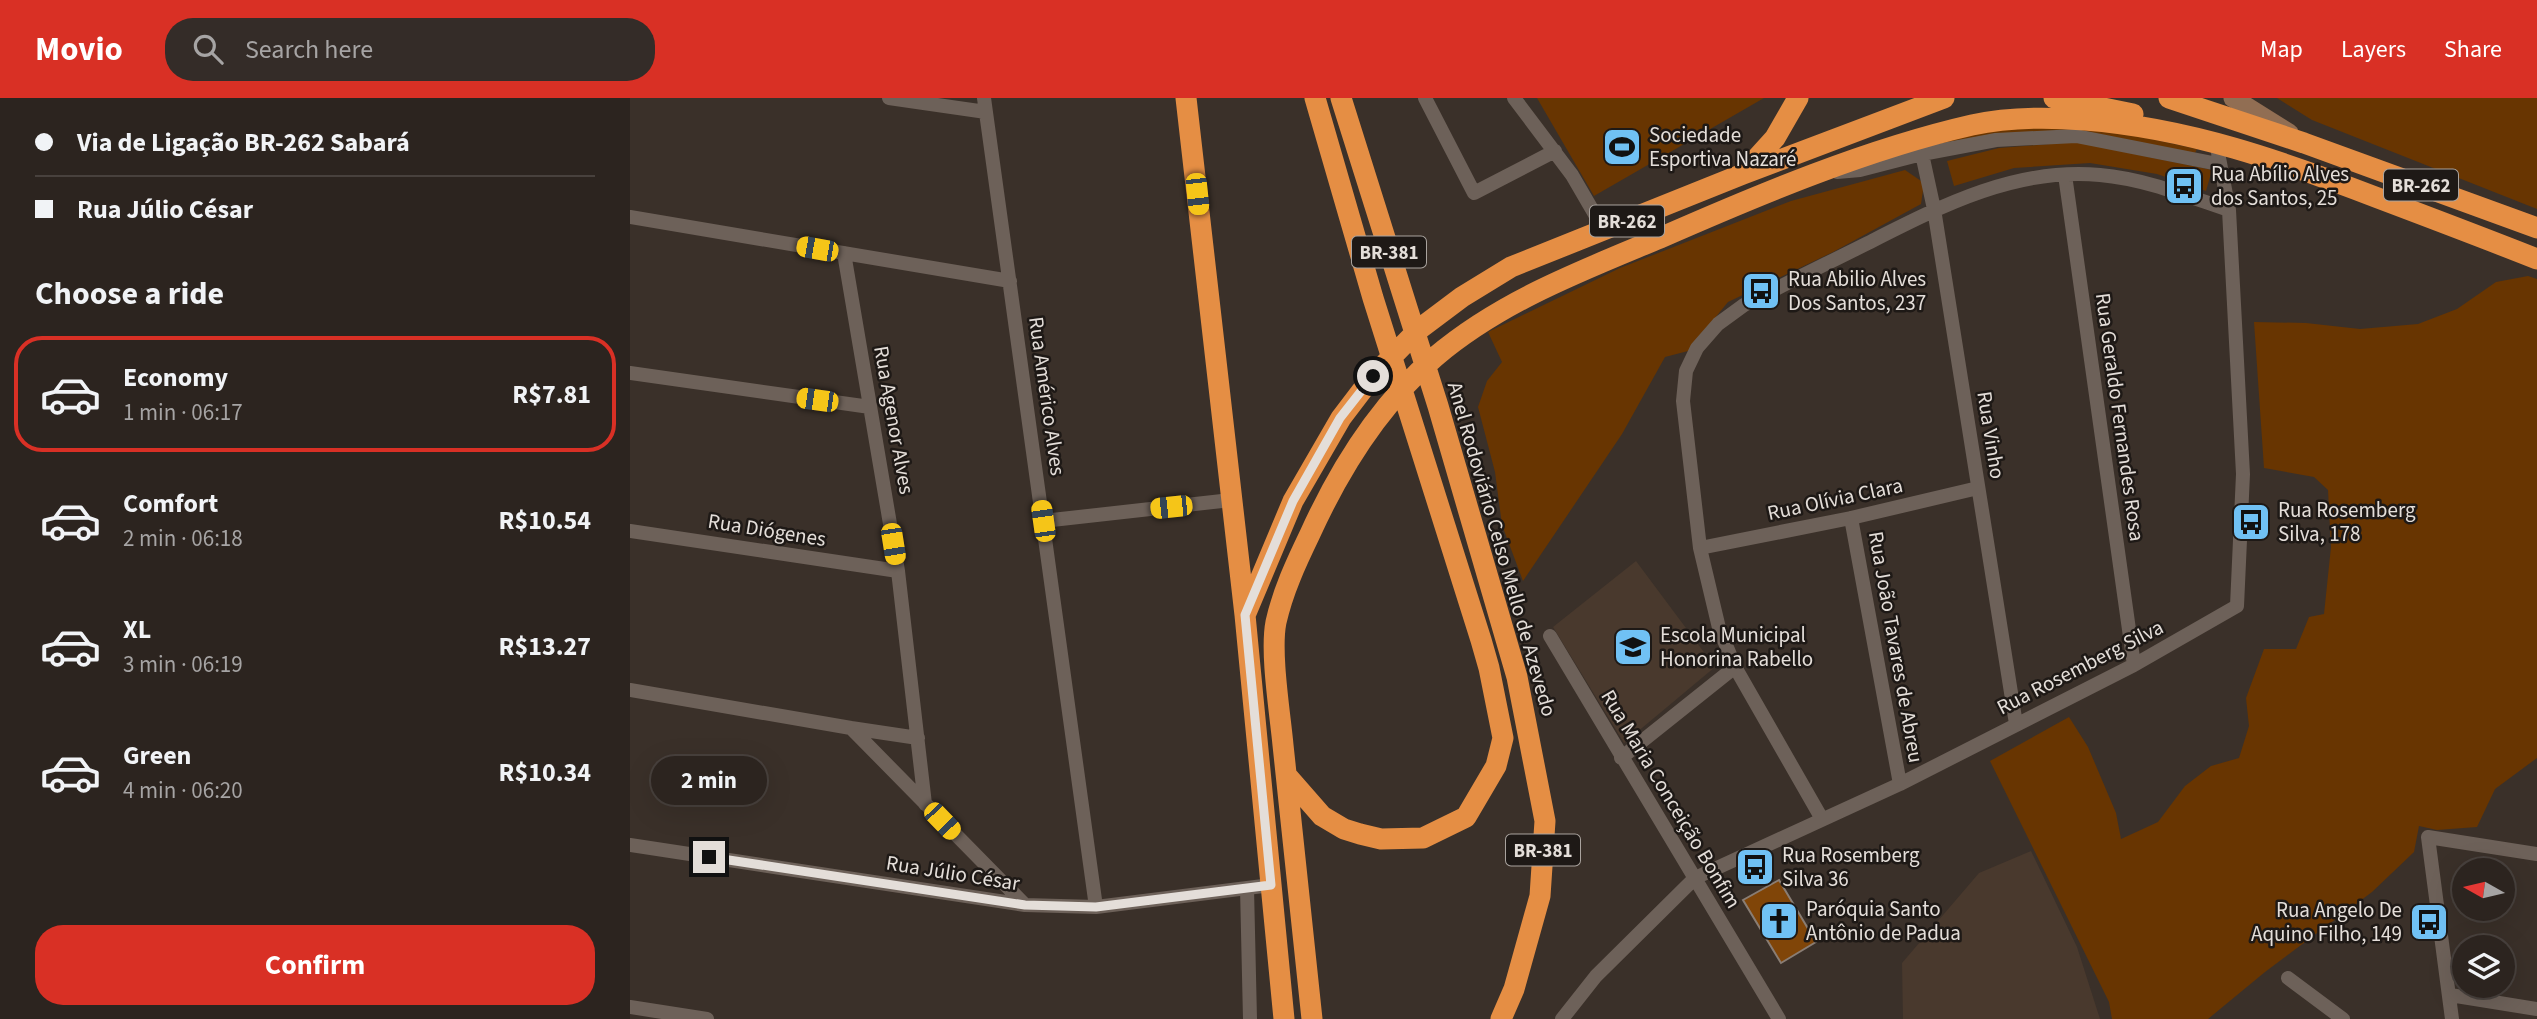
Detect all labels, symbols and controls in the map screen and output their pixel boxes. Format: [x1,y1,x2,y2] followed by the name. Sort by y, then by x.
[165,18,655,81] search box
[35,26,123,73] text: Movio
[189,30,227,68] icon: search
[245,31,373,68] text: Search here
[2260,32,2303,67] text: Map
[2341,32,2406,67] text: Layers
[2444,32,2502,67] text: Share
[1649,120,1796,174] place label: Sociedade Esportiva Nazaré
[77,124,410,161] text: Via de Ligação BR-262 Sabará
[1601,126,1643,168] sports icon: Sociedade Esportiva Nazaré
[2211,159,2349,213] place label: Rua Abílio Alves dos Santos, 25
[2163,165,2205,207] bus stop icon: Rua Abílio Alves dos Santos, 25
[2384,170,2458,200] road number: BR-262
[1185,172,1210,216] car
[77,191,253,228] text: Rua Júlio César
[1590,206,1664,237] road number: BR-262
[795,235,840,263] car
[1352,236,1426,268] road number: BR-381
[1788,264,1926,318] place label: Rua Abilio Alves Dos Santos, 237
[1740,270,1782,312] bus stop icon: Rua Abilio Alves Dos Santos, 237
[35,271,224,317] text: Choose a ride
[2088,291,2152,543] street label: Rua Geraldo Fernandes Rosa
[1021,315,1073,478] street label: Rua Américo Alves
[866,343,922,497] street label: Rua Agenor Alves
[123,359,228,396] text: Economy
[1357,360,1389,392] route start
[39,363,102,426] icon: car
[512,376,591,413] text: R$7.81
[1440,378,1564,720] street label: Anel Rodoviário Celso Mello de Azevedo
[795,387,840,413] car
[1969,389,2013,481] street label: Rua Vinho
[123,396,243,429] text: 1 min · 06:17
[1765,470,1905,528] street label: Rua Olívia Clara
[123,485,218,522] text: Comfort
[39,489,102,552] icon: car
[1150,494,1193,520] car
[2278,495,2416,549] place label: Rua Rosemberg Silva, 178
[1030,499,1057,543] car
[2230,501,2272,543] bus stop icon: Rua Rosemberg Silva, 178
[499,502,591,539] text: R$10.54
[706,506,828,554] street label: Rua Diógenes
[123,522,243,555] text: 2 min · 06:18
[880,522,907,566] car
[1861,529,1931,765] street label: Rua João Tavares de Abreu
[123,611,151,648] text: XL
[1991,612,2169,722] street label: Rua Rosemberg Silva
[39,615,102,678] icon: car
[1660,620,1813,674] place label: Escola Municipal Honorina Rabello
[1612,626,1654,668] school or university icon: Escola Municipal Honorina Rabello
[499,628,591,665] text: R$13.27
[123,648,243,681] text: 3 min · 06:19
[1594,684,1748,914] street label: Rua Maria Conceição Bonfim
[123,737,191,774] text: Green
[39,741,102,804] icon: car
[499,754,591,791] text: R$10.34
[651,756,767,804] callout: 2 min
[681,764,737,797] text: 2 min
[123,774,243,807] text: 4 min · 06:20
[920,799,965,843] car
[1506,834,1580,866] road number: BR-381
[1782,840,1920,894] place label: Rua Rosemberg Silva 36
[693,841,725,873] route end
[1734,846,1776,888] bus stop icon: Rua Rosemberg Silva 36
[884,848,1023,898] street label: Rua Júlio César
[2452,858,2515,920] north arrow
[2452,858,2515,998] map controls
[1806,894,1961,948] place label: Paróquia Santo Antônio de Padua
[2251,895,2402,949] place label: Rua Angelo De Aquino Filho, 149
[1758,900,1800,942] church icon: Paróquia Santo Antônio de Padua
[2408,901,2450,943] bus stop icon: Rua Angelo De Aquino Filho, 149
[35,925,595,1005] button: Confirm
[2452,935,2515,998] button: layers

